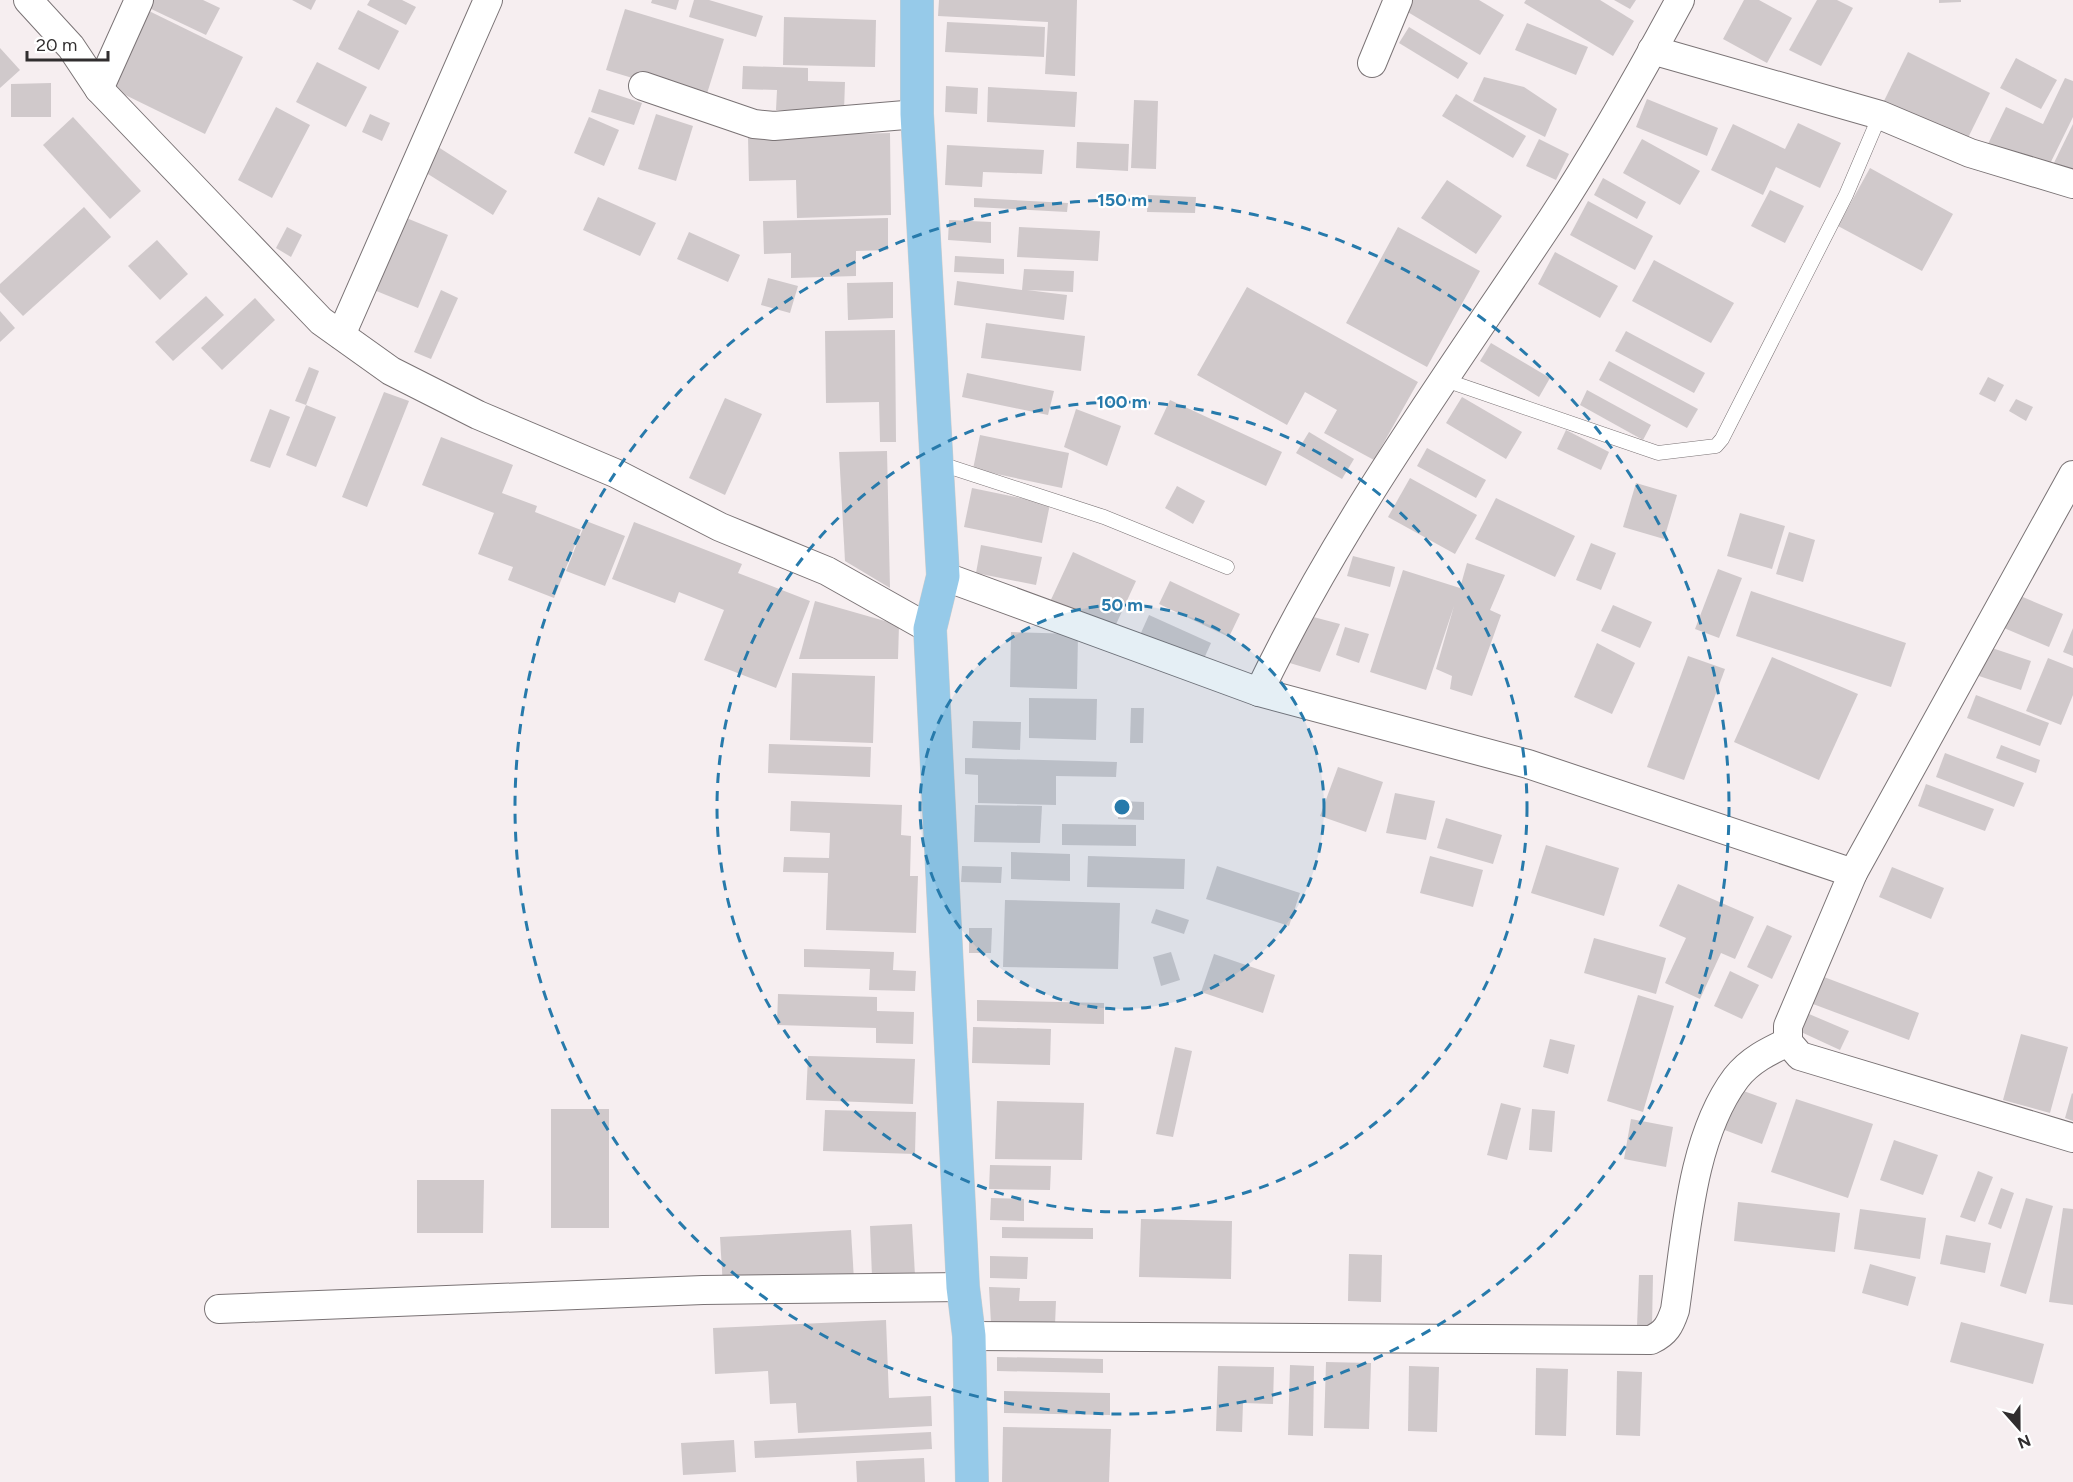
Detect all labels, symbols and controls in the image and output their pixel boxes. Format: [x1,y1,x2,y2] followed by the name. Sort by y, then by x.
[27,24,108,62] scale bar
[36,34,77,56] text: 20 m
[1097,189,1147,211] text: 150 m
[1097,391,1147,413] text: 100 m
[1101,594,1143,616] text: 50 m
[1112,797,1132,817] centre of rings
[1989,1398,2049,1458] north arrow
[2015,1430,2033,1453] text: N

